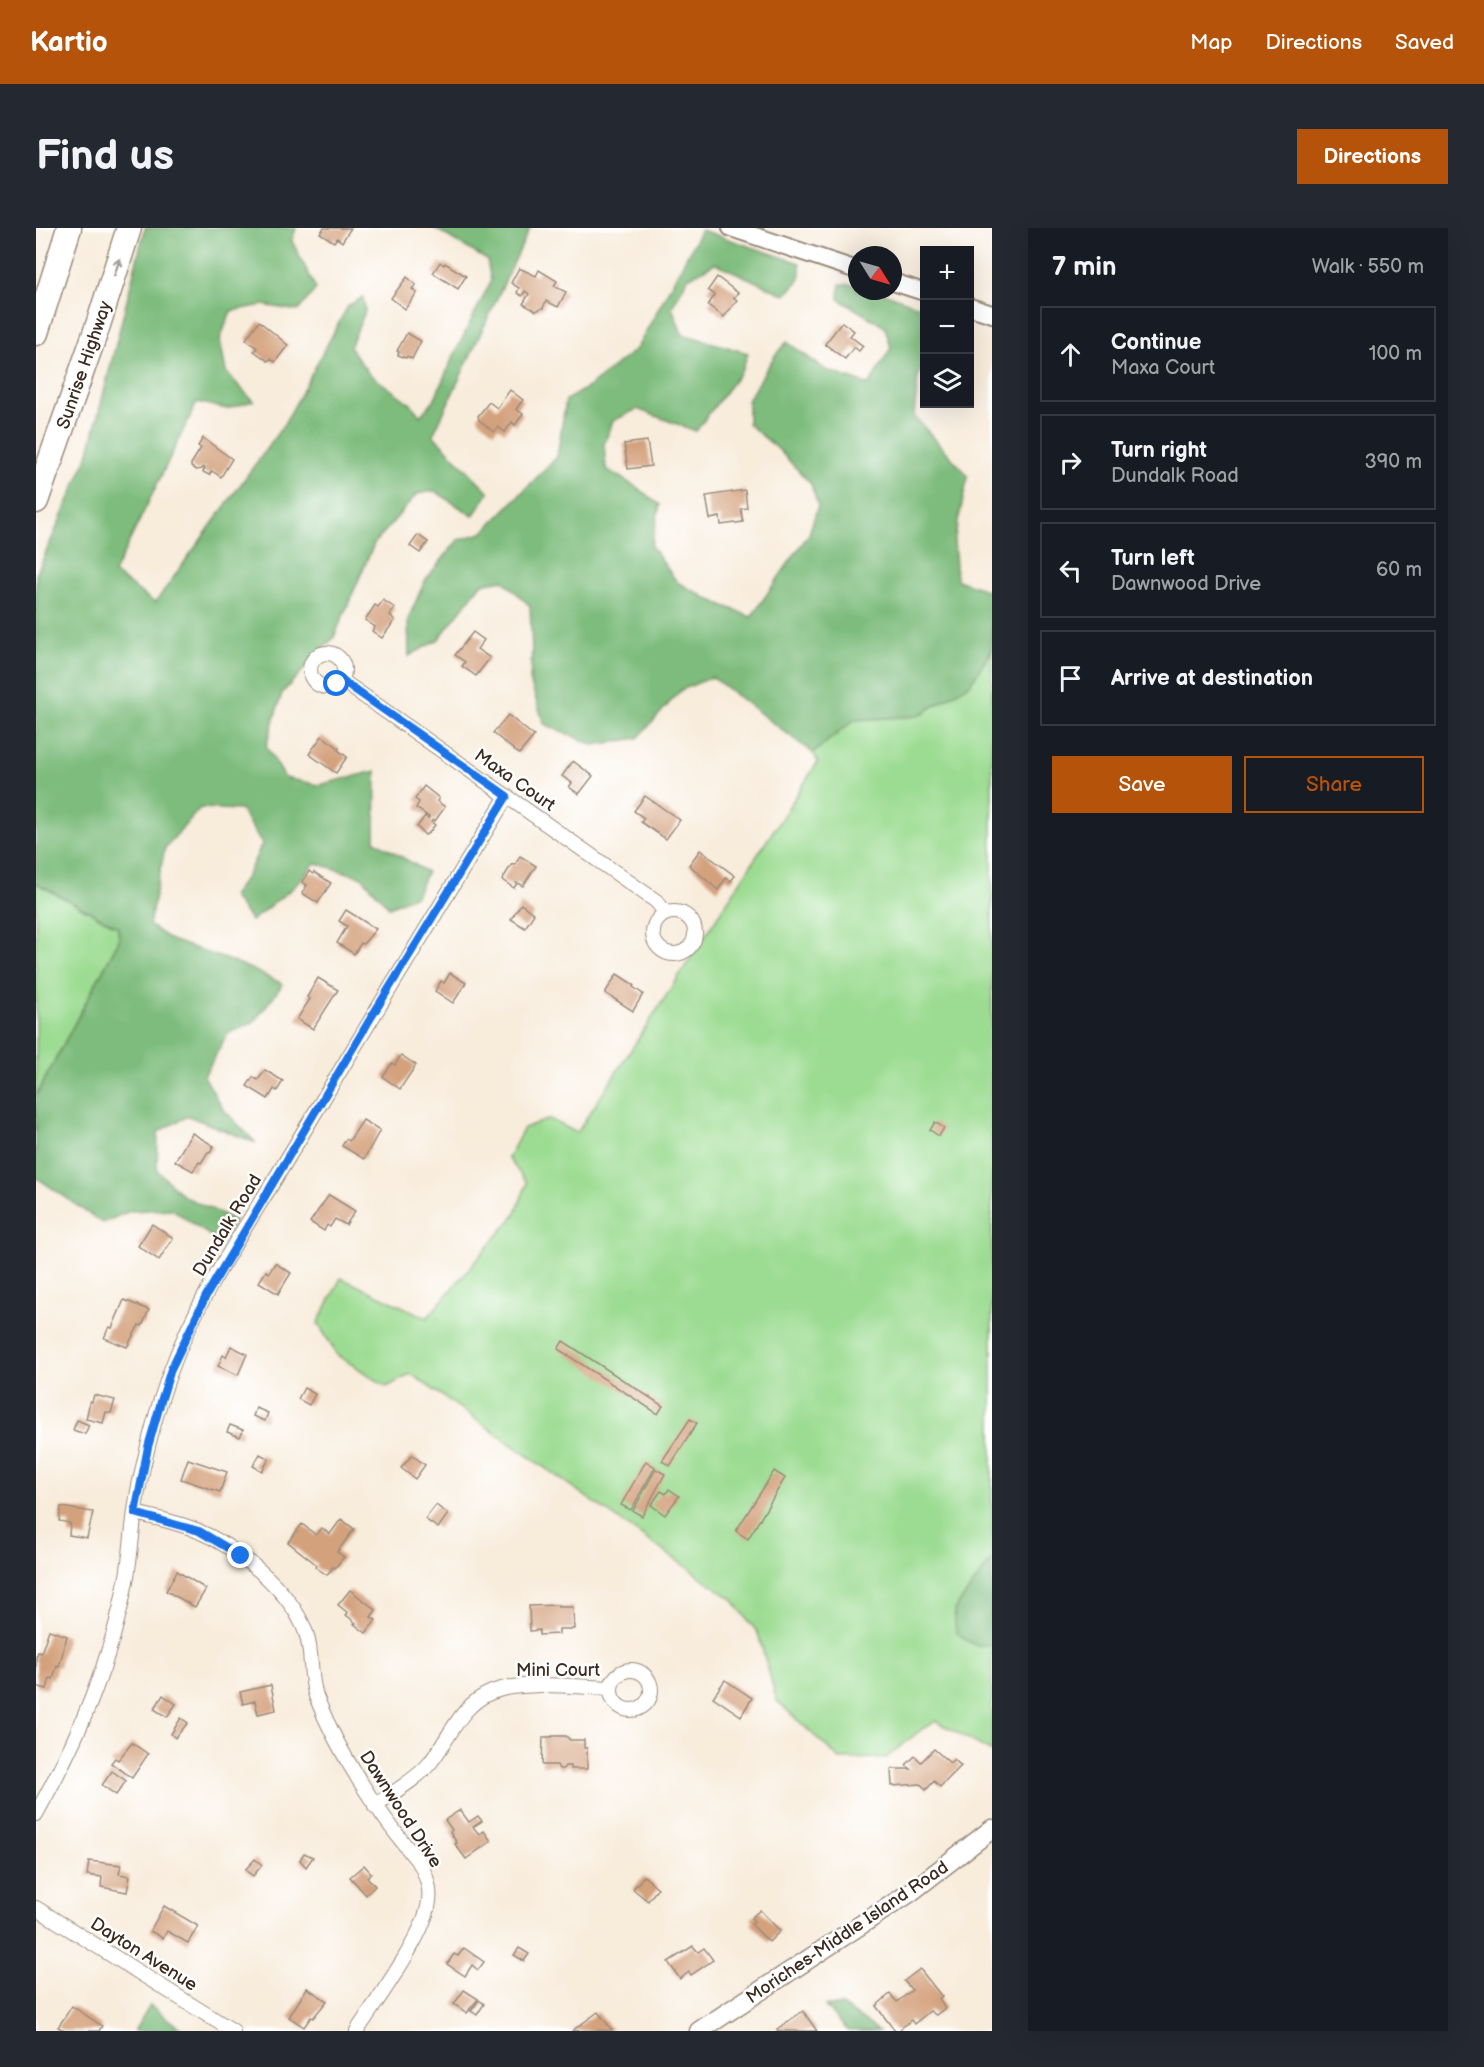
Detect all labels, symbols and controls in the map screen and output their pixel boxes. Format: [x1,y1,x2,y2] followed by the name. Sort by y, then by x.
[30,26,108,59] text: Kartio
[1190,30,1233,55] text: Map
[1266,30,1362,55] text: Directions
[1395,30,1454,55] text: Saved
[1297,129,1448,184] button: Directions
[36,131,174,182] text: Find us
[848,246,902,300] north arrow
[920,246,974,408] map controls
[920,246,974,300] button: +
[1052,252,1116,283] text: 7 min
[1312,255,1424,279] text: Walk · 550 m
[112,258,123,277] one-way arrow
[53,298,117,432] street label: Sunrise Highway
[920,300,974,354] button: −
[1111,329,1201,356] text: Continue
[1054,338,1087,371] icon: ahead
[1369,342,1422,366] text: 100 m
[920,354,974,408] button: layers
[1111,356,1215,380] text: Maxa Court
[1111,437,1207,464] text: Turn right
[1054,446,1087,479] icon: right
[1364,450,1422,474] text: 390 m
[1111,464,1239,488] text: Dundalk Road
[1111,545,1195,572] text: Turn left
[1054,554,1087,587] icon: left
[1376,558,1422,582] text: 60 m
[1111,572,1261,596] text: Dawnwood Drive
[1054,662,1087,695] icon: arrive
[1111,665,1313,692] text: Arrive at destination
[323,670,349,696] route start
[470,745,559,816] street label: Maxa Court
[1052,756,1232,813] button: Save
[1244,756,1424,813] button: Share
[189,1171,266,1280] street label: Dundalk Road
[227,1542,253,1568] route end
[516,1660,601,1681] street label: Mini Court
[355,1747,446,1872] street label: Dawnwood Drive
[742,1857,952,2008] street label: Moriches-Middle Island Road
[87,1913,201,1996] street label: Dayton Avenue

